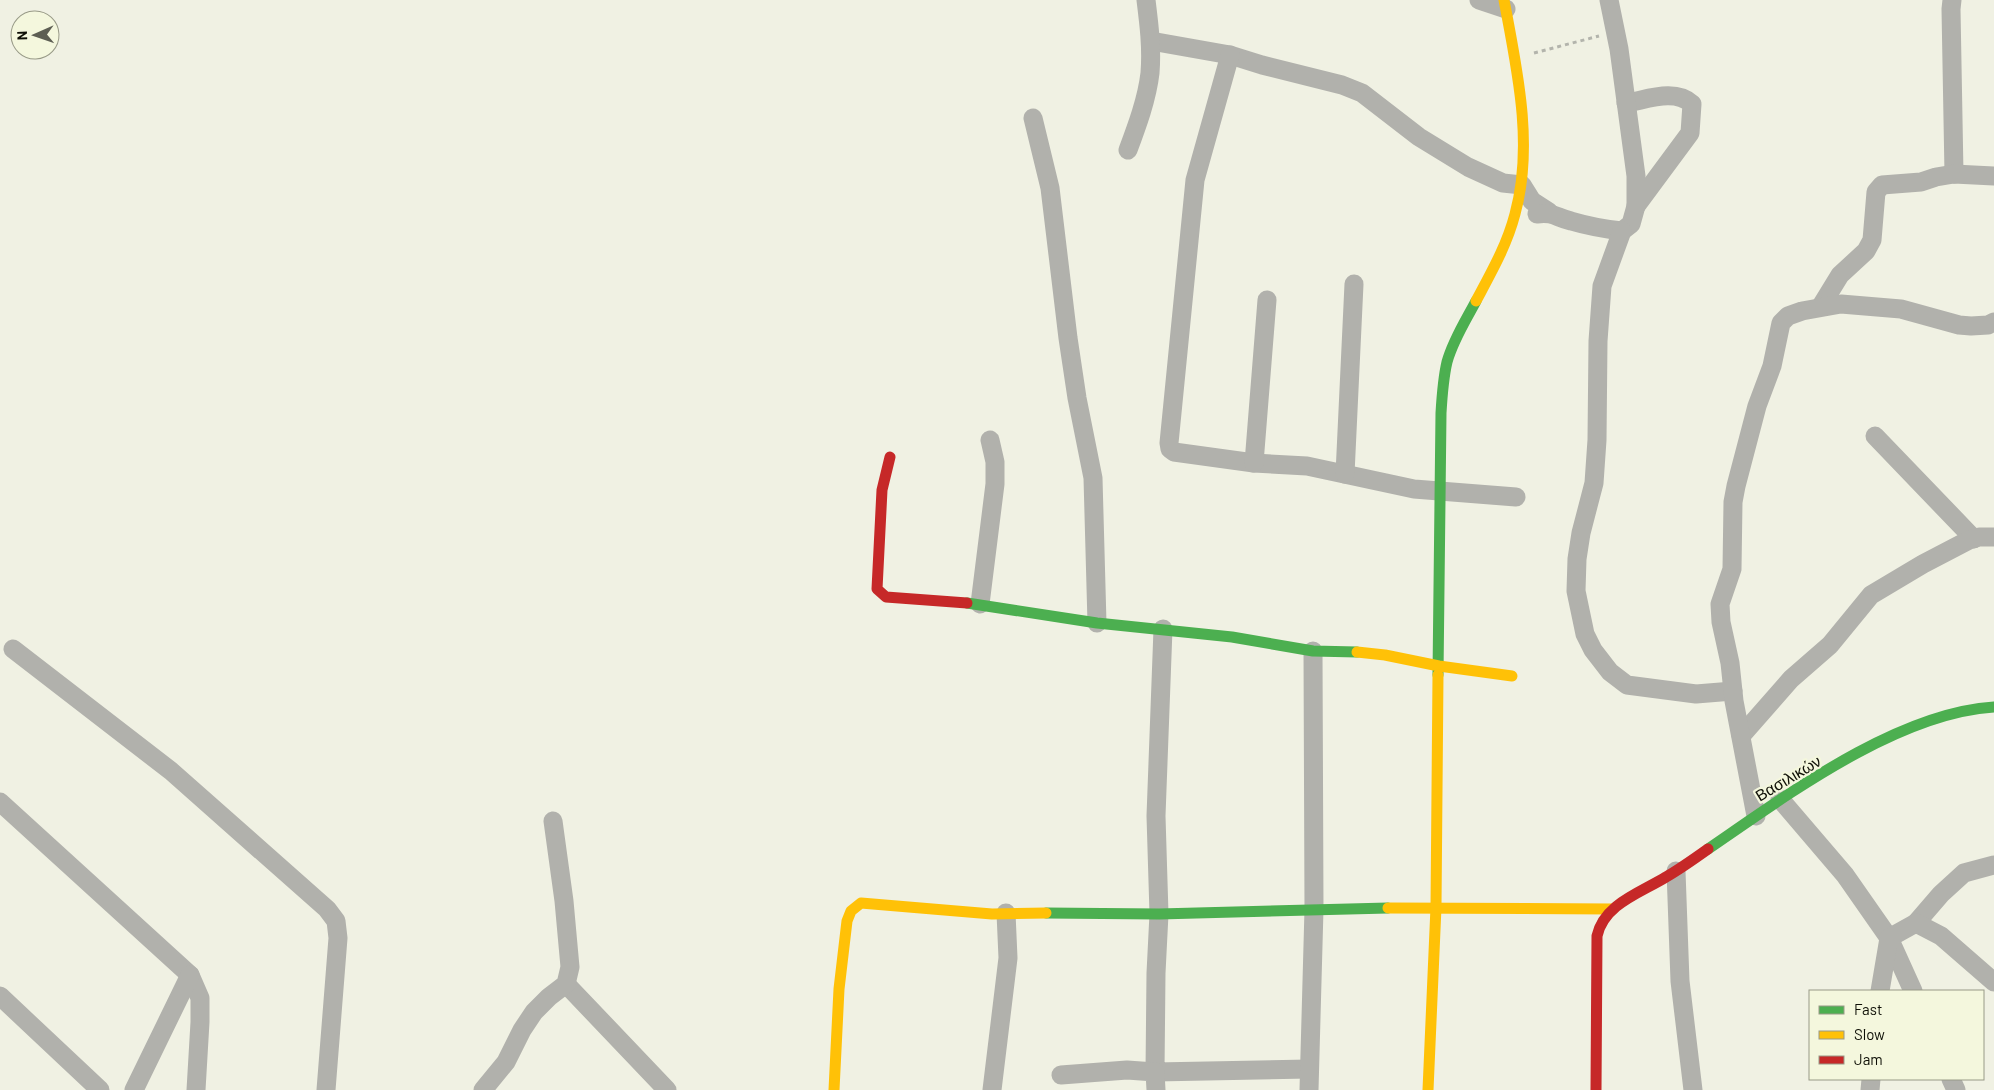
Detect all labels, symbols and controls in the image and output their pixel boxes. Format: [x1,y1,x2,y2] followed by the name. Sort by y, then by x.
[10,10,60,60] north arrow
[13,31,30,40] text: N
[1751,751,1824,805] street label: Βασιλικών
[1809,990,1984,1080] legend
[1854,1000,1882,1018] text: Fast
[1854,1025,1885,1043] text: Slow
[1854,1050,1883,1068] text: Jam

